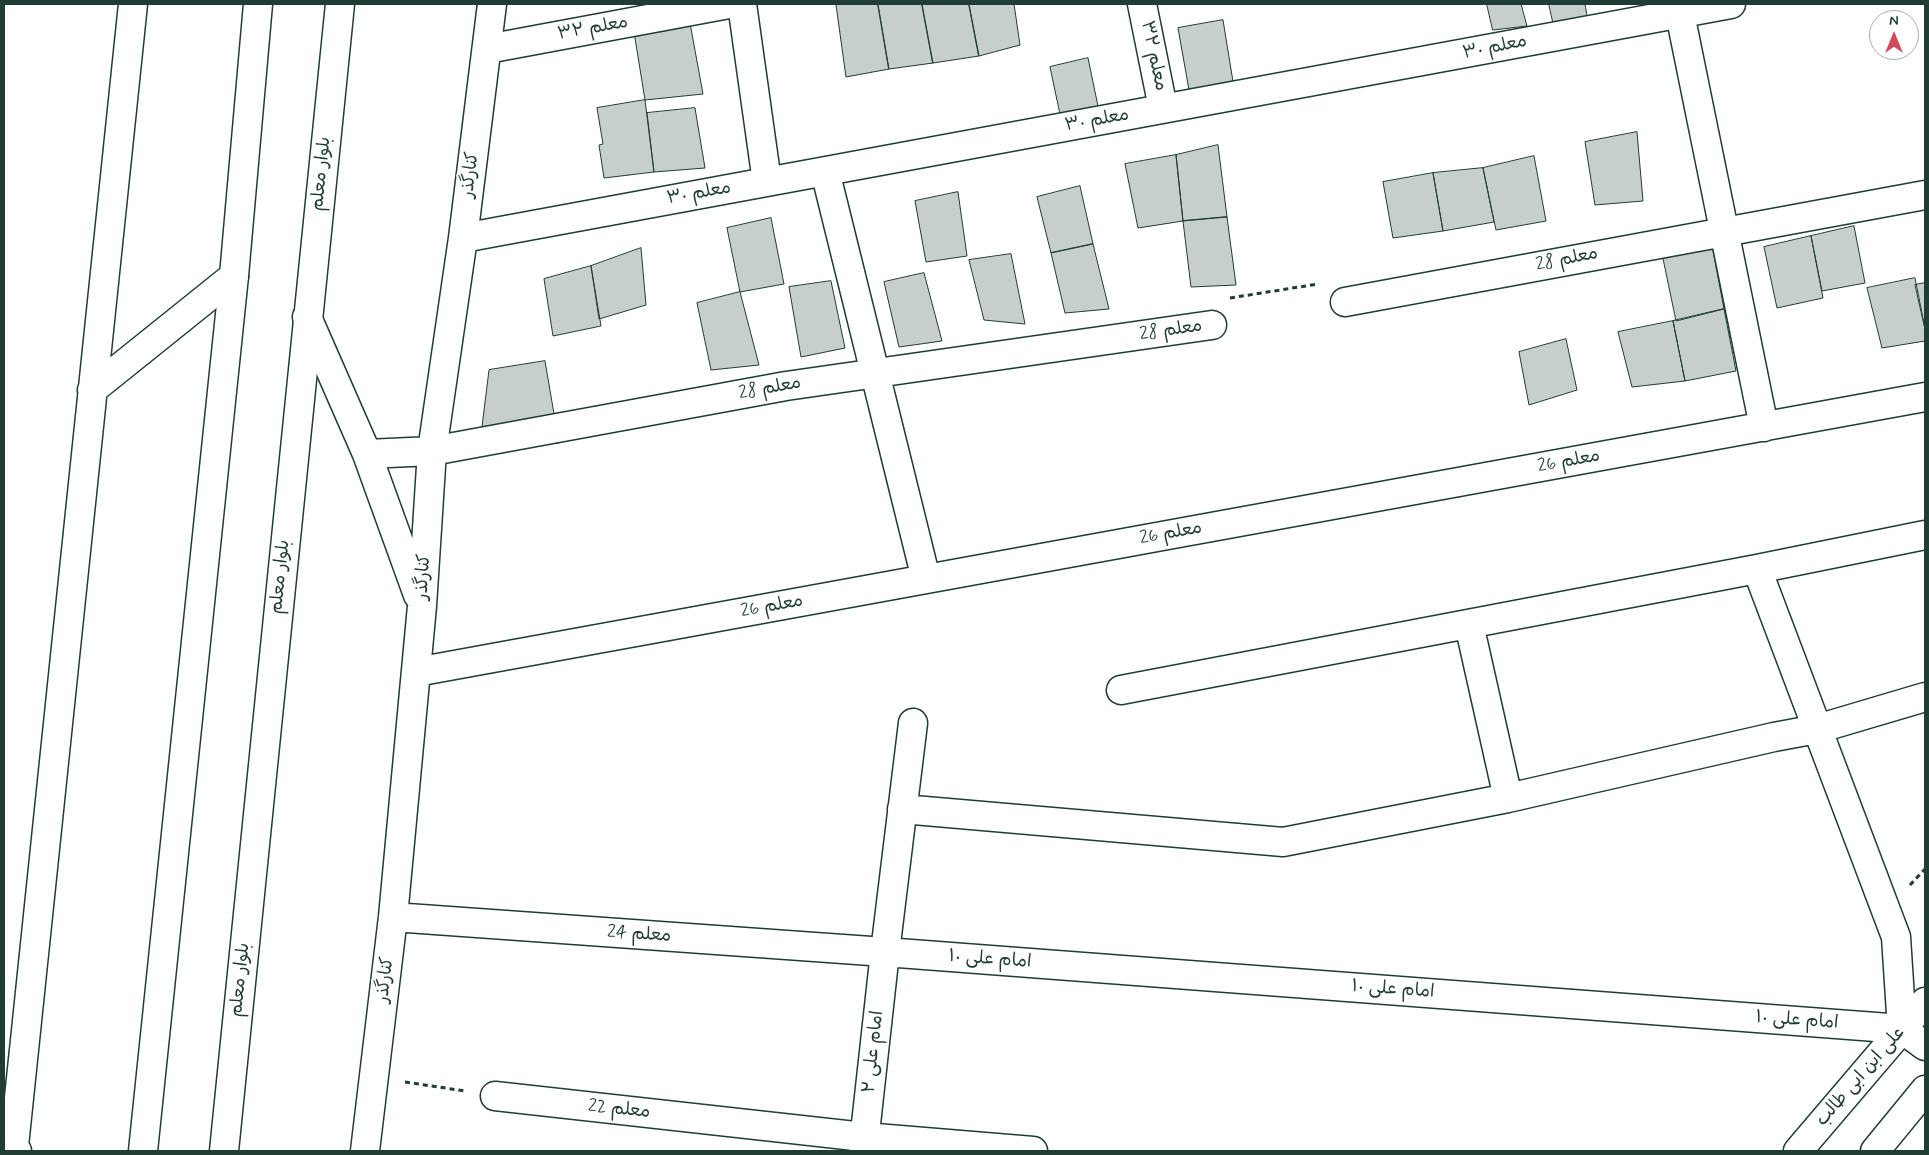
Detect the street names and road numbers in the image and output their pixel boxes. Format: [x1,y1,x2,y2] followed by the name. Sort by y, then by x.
[556,12,630,46] street label: معلم ۳۲
[1135,19,1171,93] street label: معلم ۳۲
[1461,31,1529,65] street label: معلم ۳۰
[1063,105,1131,137] street label: معلم ۳۰
[307,136,337,212] street label: بلوار معلم
[457,151,485,199] street label: کنارگذر
[665,178,733,210] street label: معلم ۳۰
[1534,243,1600,277] street label: معلم 28
[1138,316,1204,346] street label: معلم 28
[737,373,803,405] street label: معلم 28
[1536,446,1602,478] street label: معلم 26
[1138,518,1204,550] street label: معلم 26
[266,539,296,615] street label: بلوار معلم
[412,553,436,601] street label: کنارگذر
[739,591,805,623] street label: معلم 26
[606,922,672,948] street label: معلم 24
[226,942,256,1018] street label: بلوار معلم
[948,946,1032,974] street label: امام علی ۱۰
[372,956,400,1004] street label: کنارگذر
[1351,976,1435,1004] street label: امام علی ۱۰
[1755,1007,1839,1035] street label: امام علی ۱۰
[859,1010,889,1094] street label: امام علی ۲
[1812,1023,1910,1131] street label: علی ابن ابی طالب
[587,1096,651,1124] street label: معلم 22

